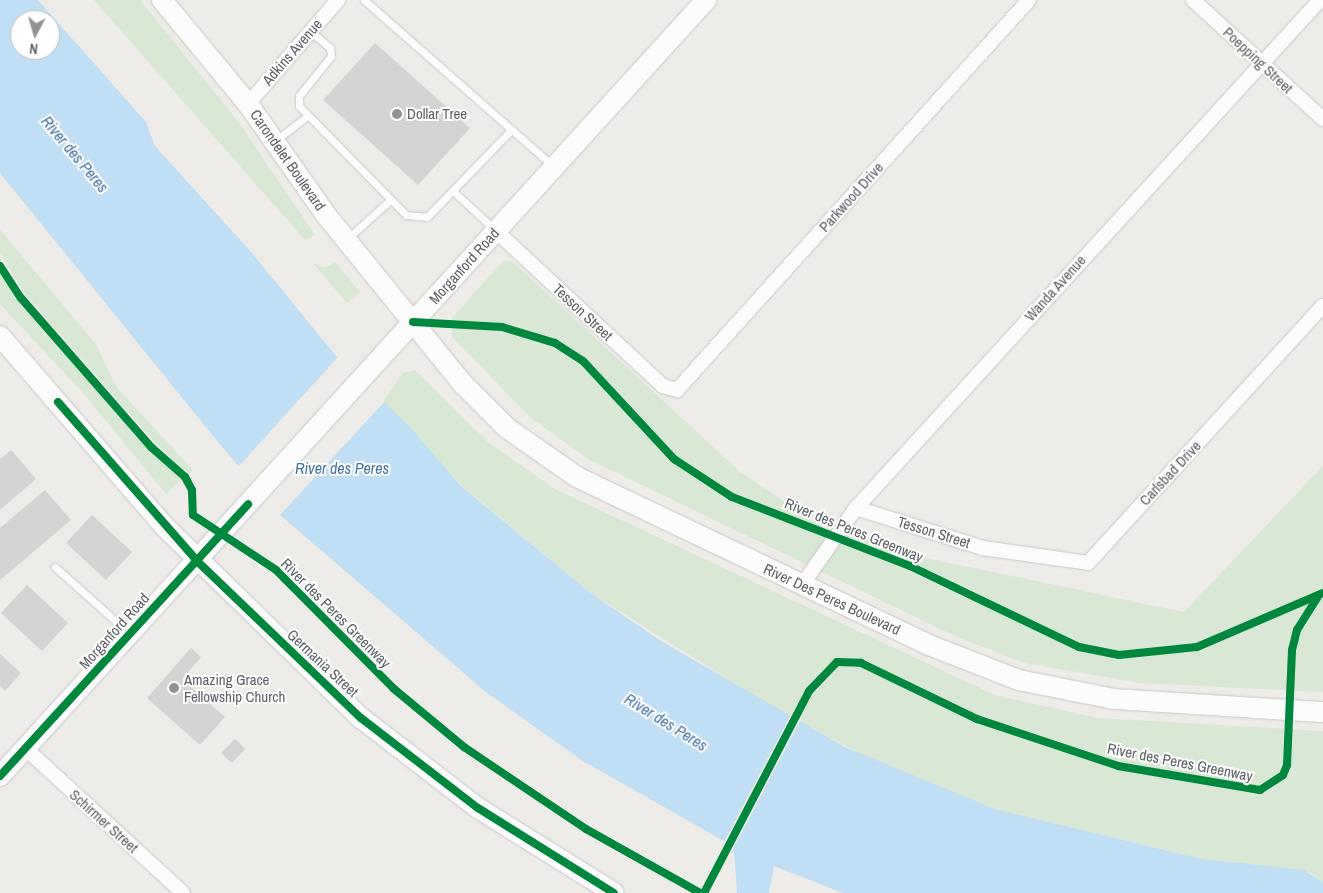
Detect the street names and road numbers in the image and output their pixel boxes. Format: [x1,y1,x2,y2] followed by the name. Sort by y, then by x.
[258,15,326,89] street label: Adkins Avenue
[1219,23,1297,97] street label: Poepping Street
[247,106,329,214] street label: Carondelet Boulevard
[815,158,887,236] street label: Parkwood Drive
[425,224,503,308] street label: Morganford Road
[1020,251,1090,325] street label: Wanda Avenue
[549,280,617,344] street label: Tesson Street
[1135,437,1205,509] street label: Carlsbad Drive
[782,494,926,566] street label: River des Peres Greenway
[895,512,973,552] street label: Tesson Street
[277,554,395,672] street label: River des Peres Greenway
[761,559,903,639] street label: River Des Peres Boulevard
[75,589,153,673] street label: Morganford Road
[284,625,362,701] street label: Germania Street
[1106,739,1254,785] street label: River des Peres Greenway
[66,785,142,857] street label: Schirmer Street

